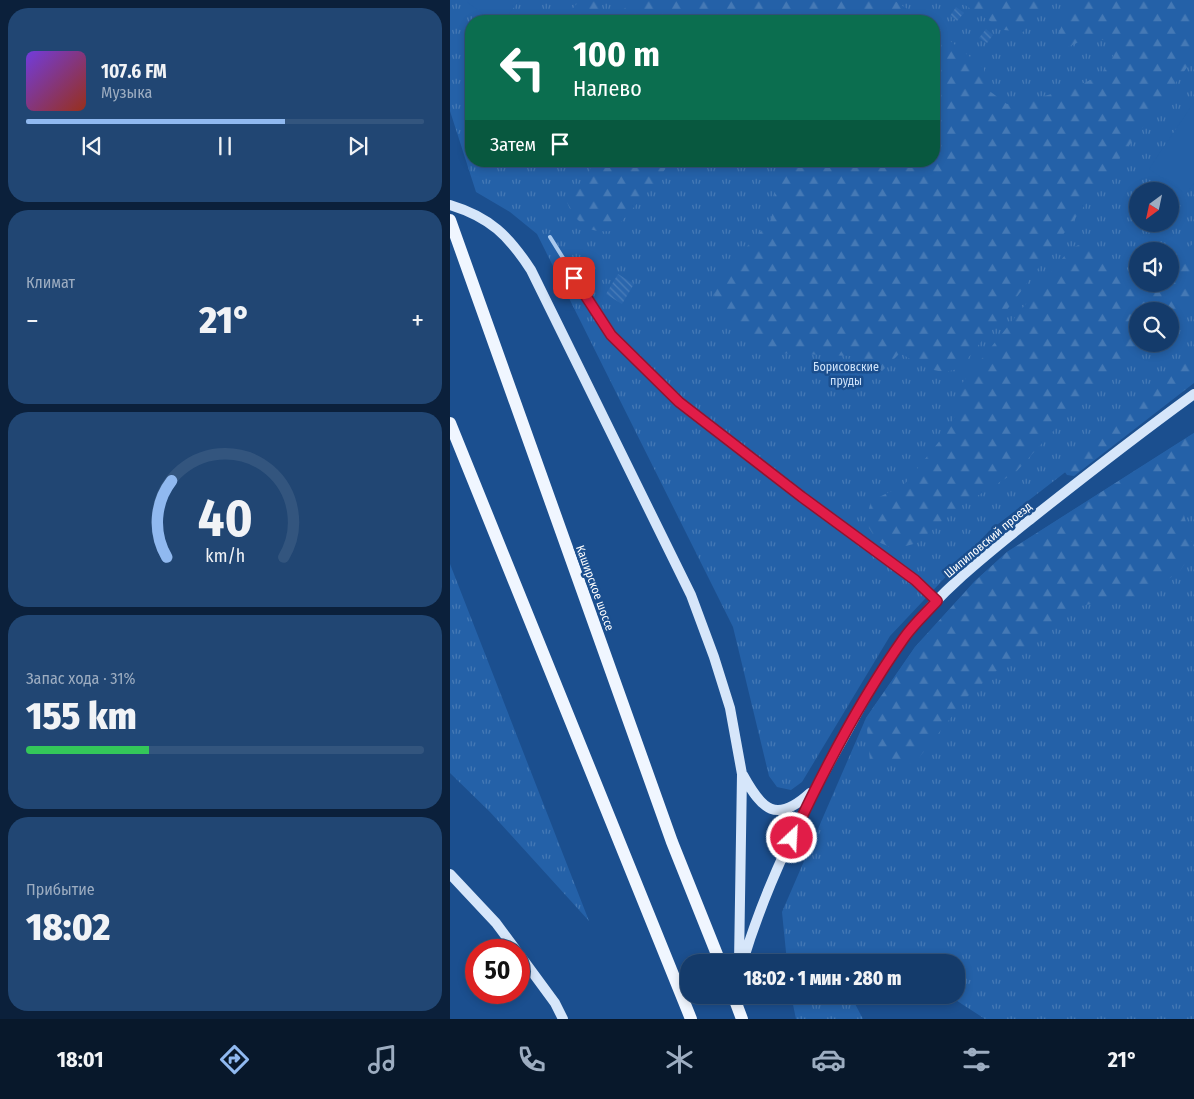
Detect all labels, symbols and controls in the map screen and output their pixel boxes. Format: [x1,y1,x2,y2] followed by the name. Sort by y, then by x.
[573,33,660,75] text: 100 m
[490,35,555,100] icon: left
[101,60,167,83] text: 107.6 FM
[573,75,642,102] text: Налево
[101,83,152,102] text: Музыка
[546,130,574,158] icon: arrive
[78,132,106,160] icon: previous
[211,132,239,160] icon: pause
[344,132,372,160] icon: next
[490,133,536,156] text: Затем
[1129,182,1179,232] north arrow
[1129,182,1179,352] map controls
[1129,242,1179,292] button: sound
[553,257,595,299] pin
[560,264,588,292] icon: arrive
[26,273,75,292] text: Климат
[199,297,251,343] text: 21°
[1129,302,1179,352] button: search
[26,304,39,337] text: −
[411,304,424,337] text: +
[813,360,879,388] park label: Борисовские пруды
[197,487,253,550] text: 40
[941,499,1035,581] street label: Шипиловский проезд
[573,543,617,633] street label: Каширское шоссе
[205,545,245,567] text: km/h
[26,669,135,688] text: Запас хода · 31%
[26,693,137,739] text: 155 km
[765,811,817,863] position arrow
[26,880,95,899] text: Прибытие
[26,904,110,950] text: 18:02
[465,939,530,1004] speed limit sign: 50
[744,967,901,990] text: 18:02 · 1 мин · 280 m
[217,1042,252,1077] icon: directions
[365,1042,400,1077] icon: music
[514,1042,549,1077] icon: phone
[662,1042,697,1077] icon: climate
[811,1042,846,1077] icon: car
[959,1042,994,1077] icon: filters
[57,1046,104,1073] text: 18:01
[1108,1046,1137,1073] text: 21°

